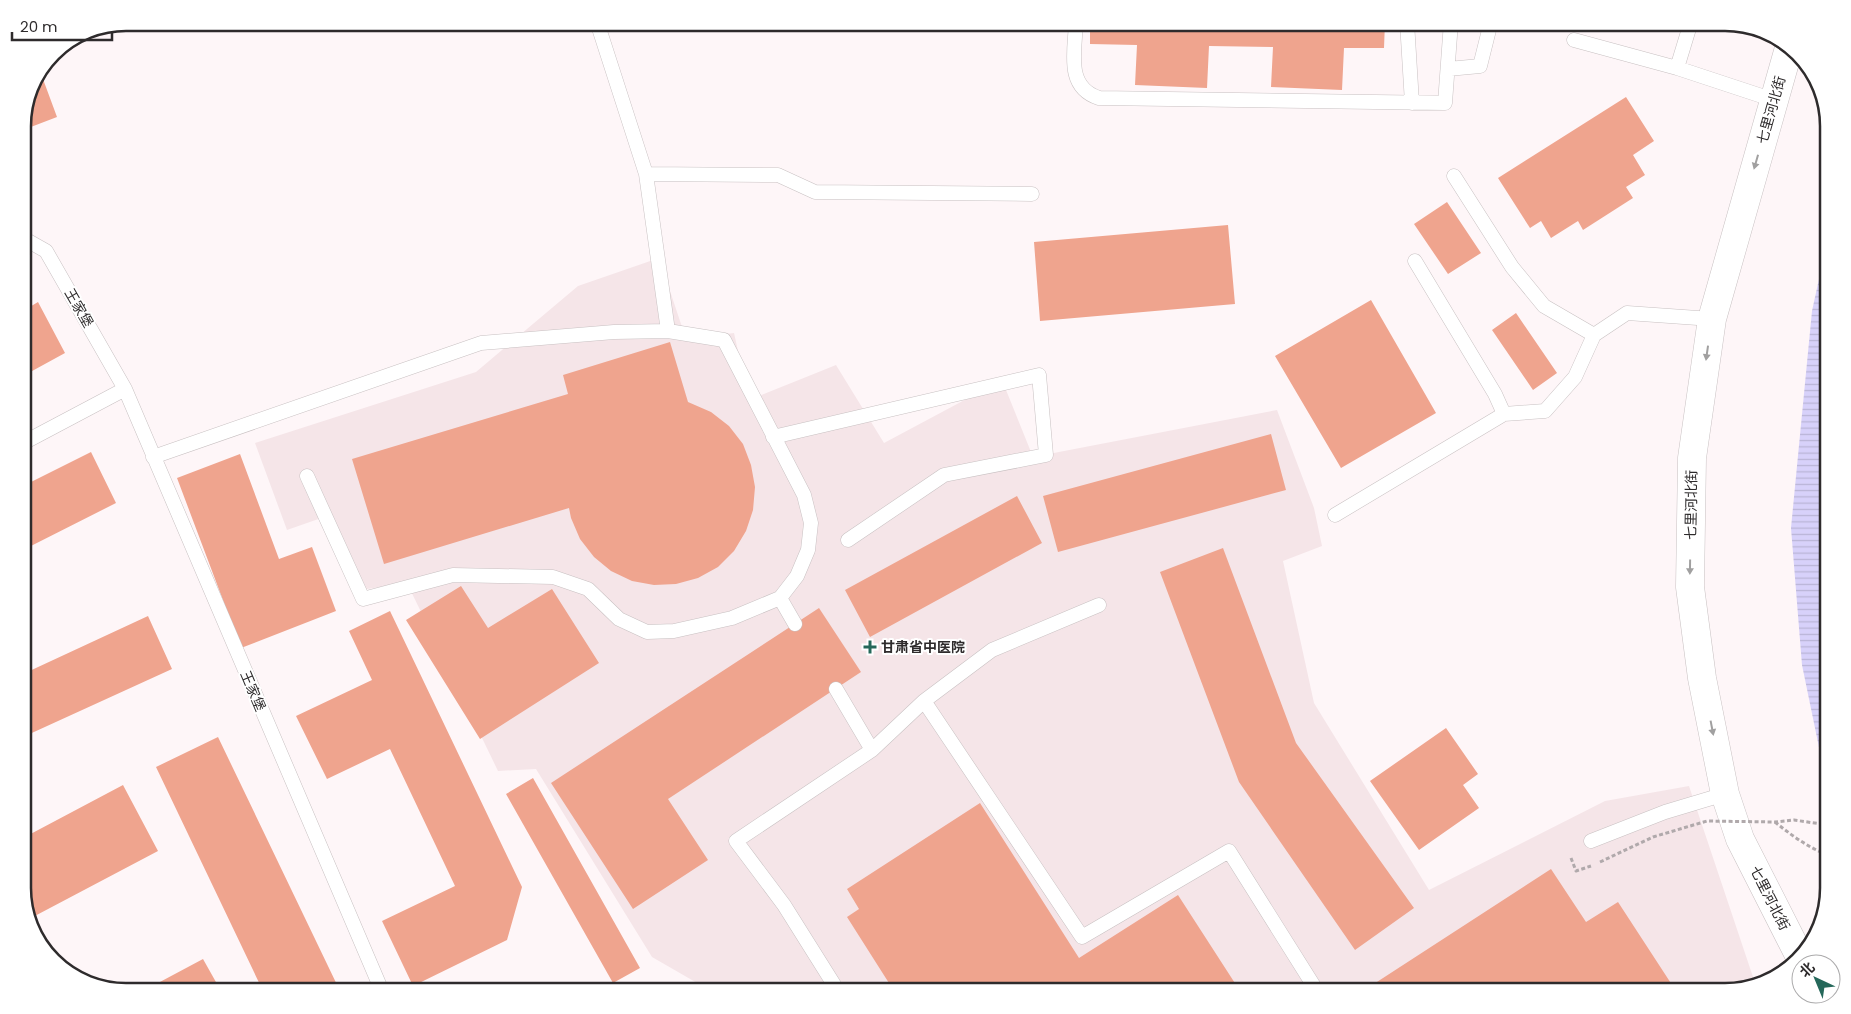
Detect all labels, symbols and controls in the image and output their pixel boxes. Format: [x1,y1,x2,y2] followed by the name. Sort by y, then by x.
[12,10,112,42] scale bar
[20,16,58,37] text: 20 m
[1752,74,1790,146] street label: 七里河北街
[1752,155,1760,170] one-way arrow
[60,285,98,331] street label: 王家堡
[1703,345,1711,361] one-way arrow
[1680,470,1702,540] street label: 七里河北街
[1686,559,1694,575] one-way arrow
[881,637,965,657] place label: 甘肃省中医院
[863,640,877,654] marker: 甘肃省中医院
[236,668,270,714] street label: 王家堡
[1708,720,1716,735] one-way arrow
[1745,862,1795,934] street label: 七里河北街
[1791,954,1841,1004] north arrow
[1795,958,1819,982] text: 北

